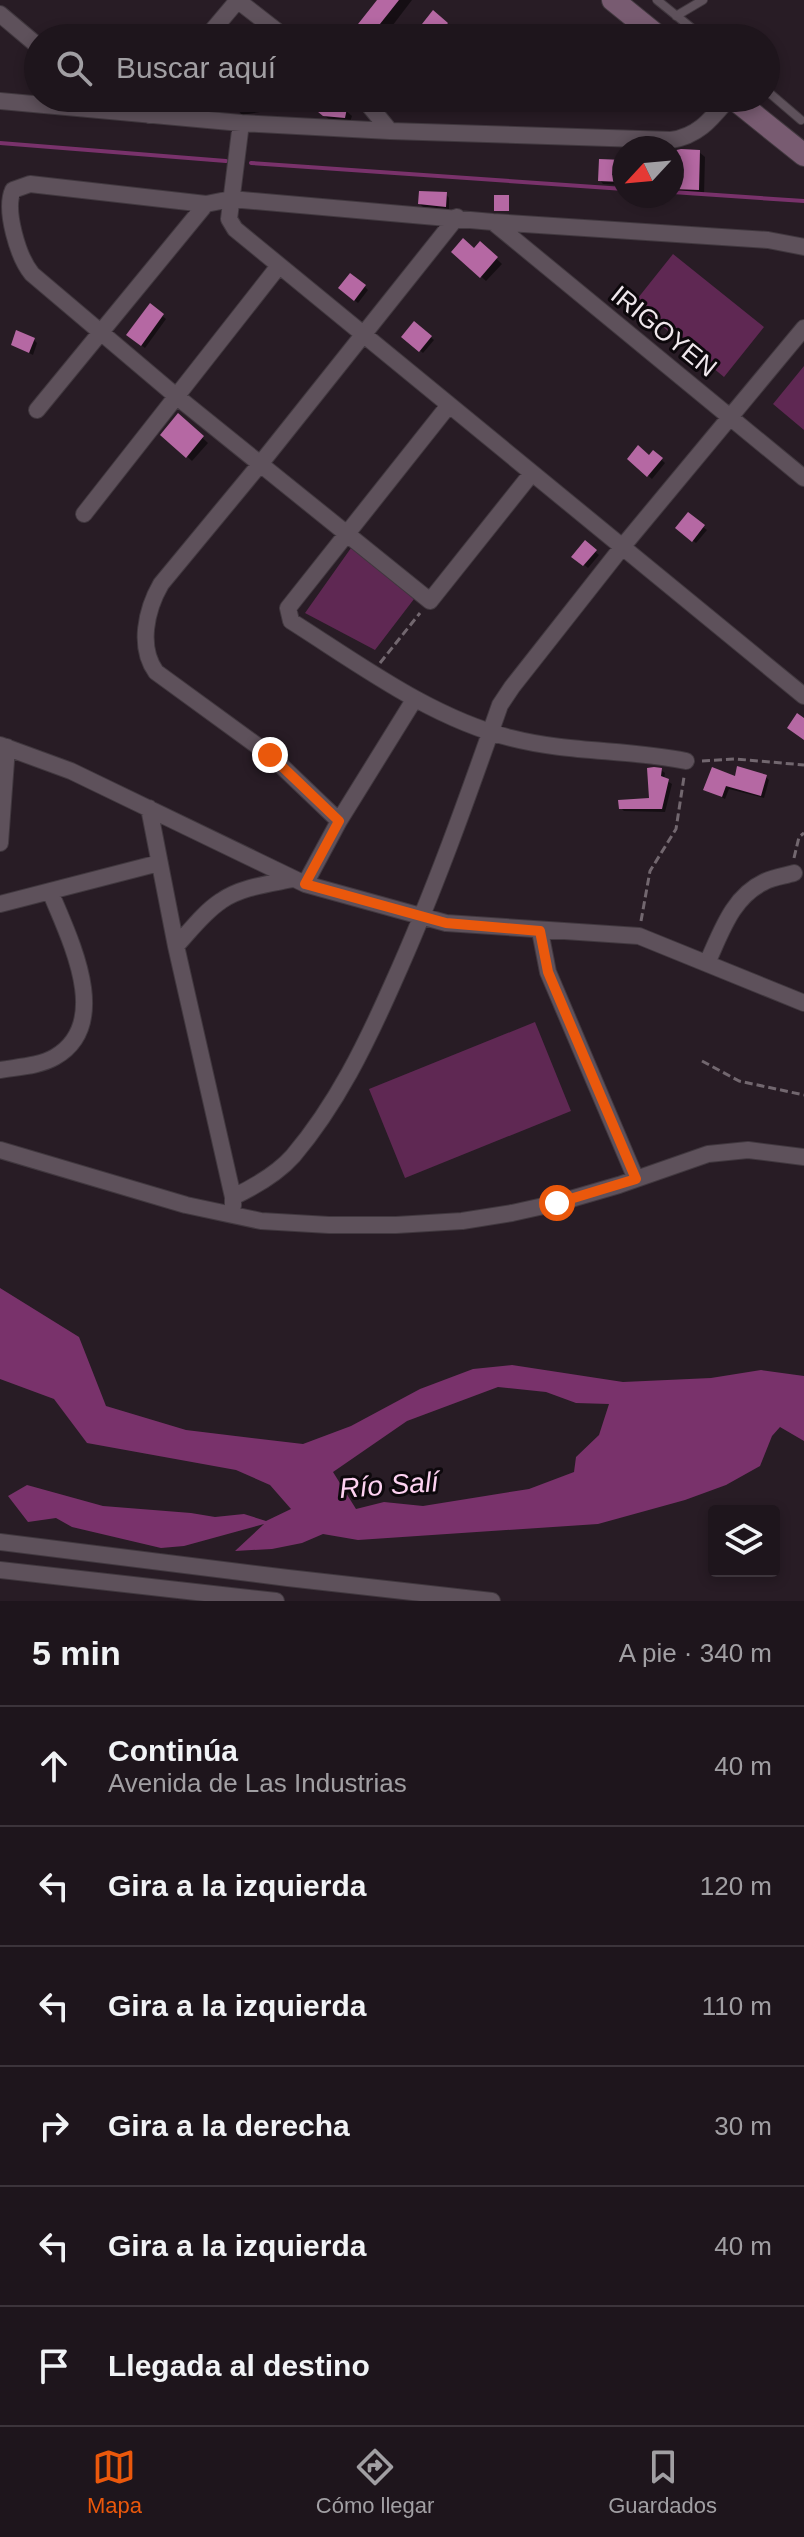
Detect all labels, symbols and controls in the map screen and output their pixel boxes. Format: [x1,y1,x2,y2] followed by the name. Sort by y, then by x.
[24,24,780,112] search box
[52,46,96,90] icon: search
[116,51,276,84] text: Buscar aquí
[612,136,684,208] north arrow
[605,279,723,383] street label: IRIGOYEN
[252,737,288,773] route end
[539,1185,575,1221] route start
[338,1466,443,1504] water label: Río Salí
[708,1505,780,1577] map controls
[708,1505,780,1577] button: layers
[32,1634,121,1672] text: 5 min
[619,1638,772,1668] text: A pie · 340 m
[108,1734,238,1767] text: Continúa
[32,1744,76,1788] icon: ahead
[714,1751,772,1781] text: 40 m
[108,1768,407,1798] text: Avenida de Las Industrias
[32,1864,76,1908] icon: left
[108,1869,366,1902] text: Gira a la izquierda
[700,1871,772,1901] text: 120 m
[32,1984,76,2028] icon: left
[108,1989,366,2022] text: Gira a la izquierda
[702,1991,772,2021] text: 110 m
[32,2104,76,2148] icon: right
[108,2109,350,2142] text: Gira a la derecha
[714,2111,772,2141] text: 30 m
[32,2224,76,2268] icon: left
[108,2229,366,2262] text: Gira a la izquierda
[714,2231,772,2261] text: 40 m
[32,2344,76,2388] icon: arrive
[108,2349,370,2382] text: Llegada al destino
[87,2445,142,2519] tab: Mapa
[316,2445,434,2519] tab: Cómo llegar
[608,2445,717,2519] tab: Guardados

